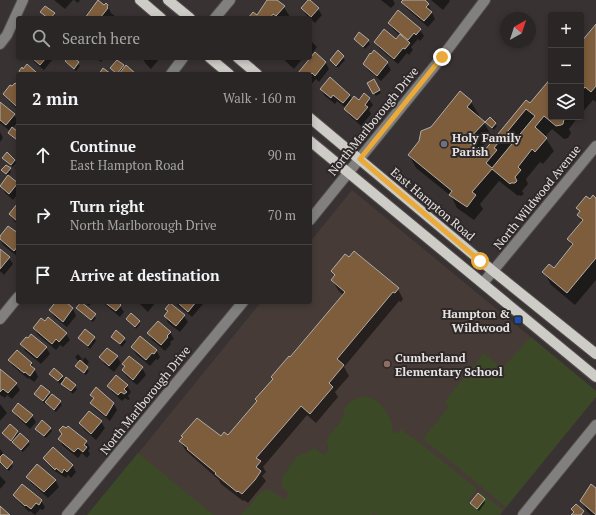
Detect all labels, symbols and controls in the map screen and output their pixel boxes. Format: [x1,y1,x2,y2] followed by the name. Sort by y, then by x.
[500,12,536,48] north arrow
[548,12,584,120] map controls
[548,12,584,48] button: +
[16,16,312,60] search box
[30,27,52,49] icon: search
[62,28,140,48] text: Search here
[433,48,451,66] route end
[548,48,584,84] button: −
[325,64,421,178] street label: North Marlborough Drive
[548,84,584,120] button: layers
[32,87,79,110] text: 2 min
[223,89,296,107] text: Walk · 160 m
[452,130,522,159] place label: Holy Family Parish
[70,136,136,156] text: Continue
[439,139,449,149] marker: Holy Family Parish
[490,142,584,252] street label: North Wildwood Avenue
[32,144,54,166] icon: ahead
[268,146,296,164] text: 90 m
[70,156,184,174] text: East Hampton Road
[388,164,478,244] street label: East Hampton Road
[70,196,145,216] text: Turn right
[32,204,54,226] icon: right
[268,206,296,224] text: 70 m
[70,216,217,234] text: North Marlborough Drive
[471,252,489,270] route start
[32,264,54,286] icon: arrive
[70,265,220,285] text: Arrive at destination
[442,306,511,335] place label: Hampton & Wildwood
[513,315,523,325] marker: Hampton & Wildwood
[97,343,193,457] street label: North Marlborough Drive
[395,350,503,379] place label: Cumberland Elementary School
[382,359,392,369] marker: Cumberland Elementary School

